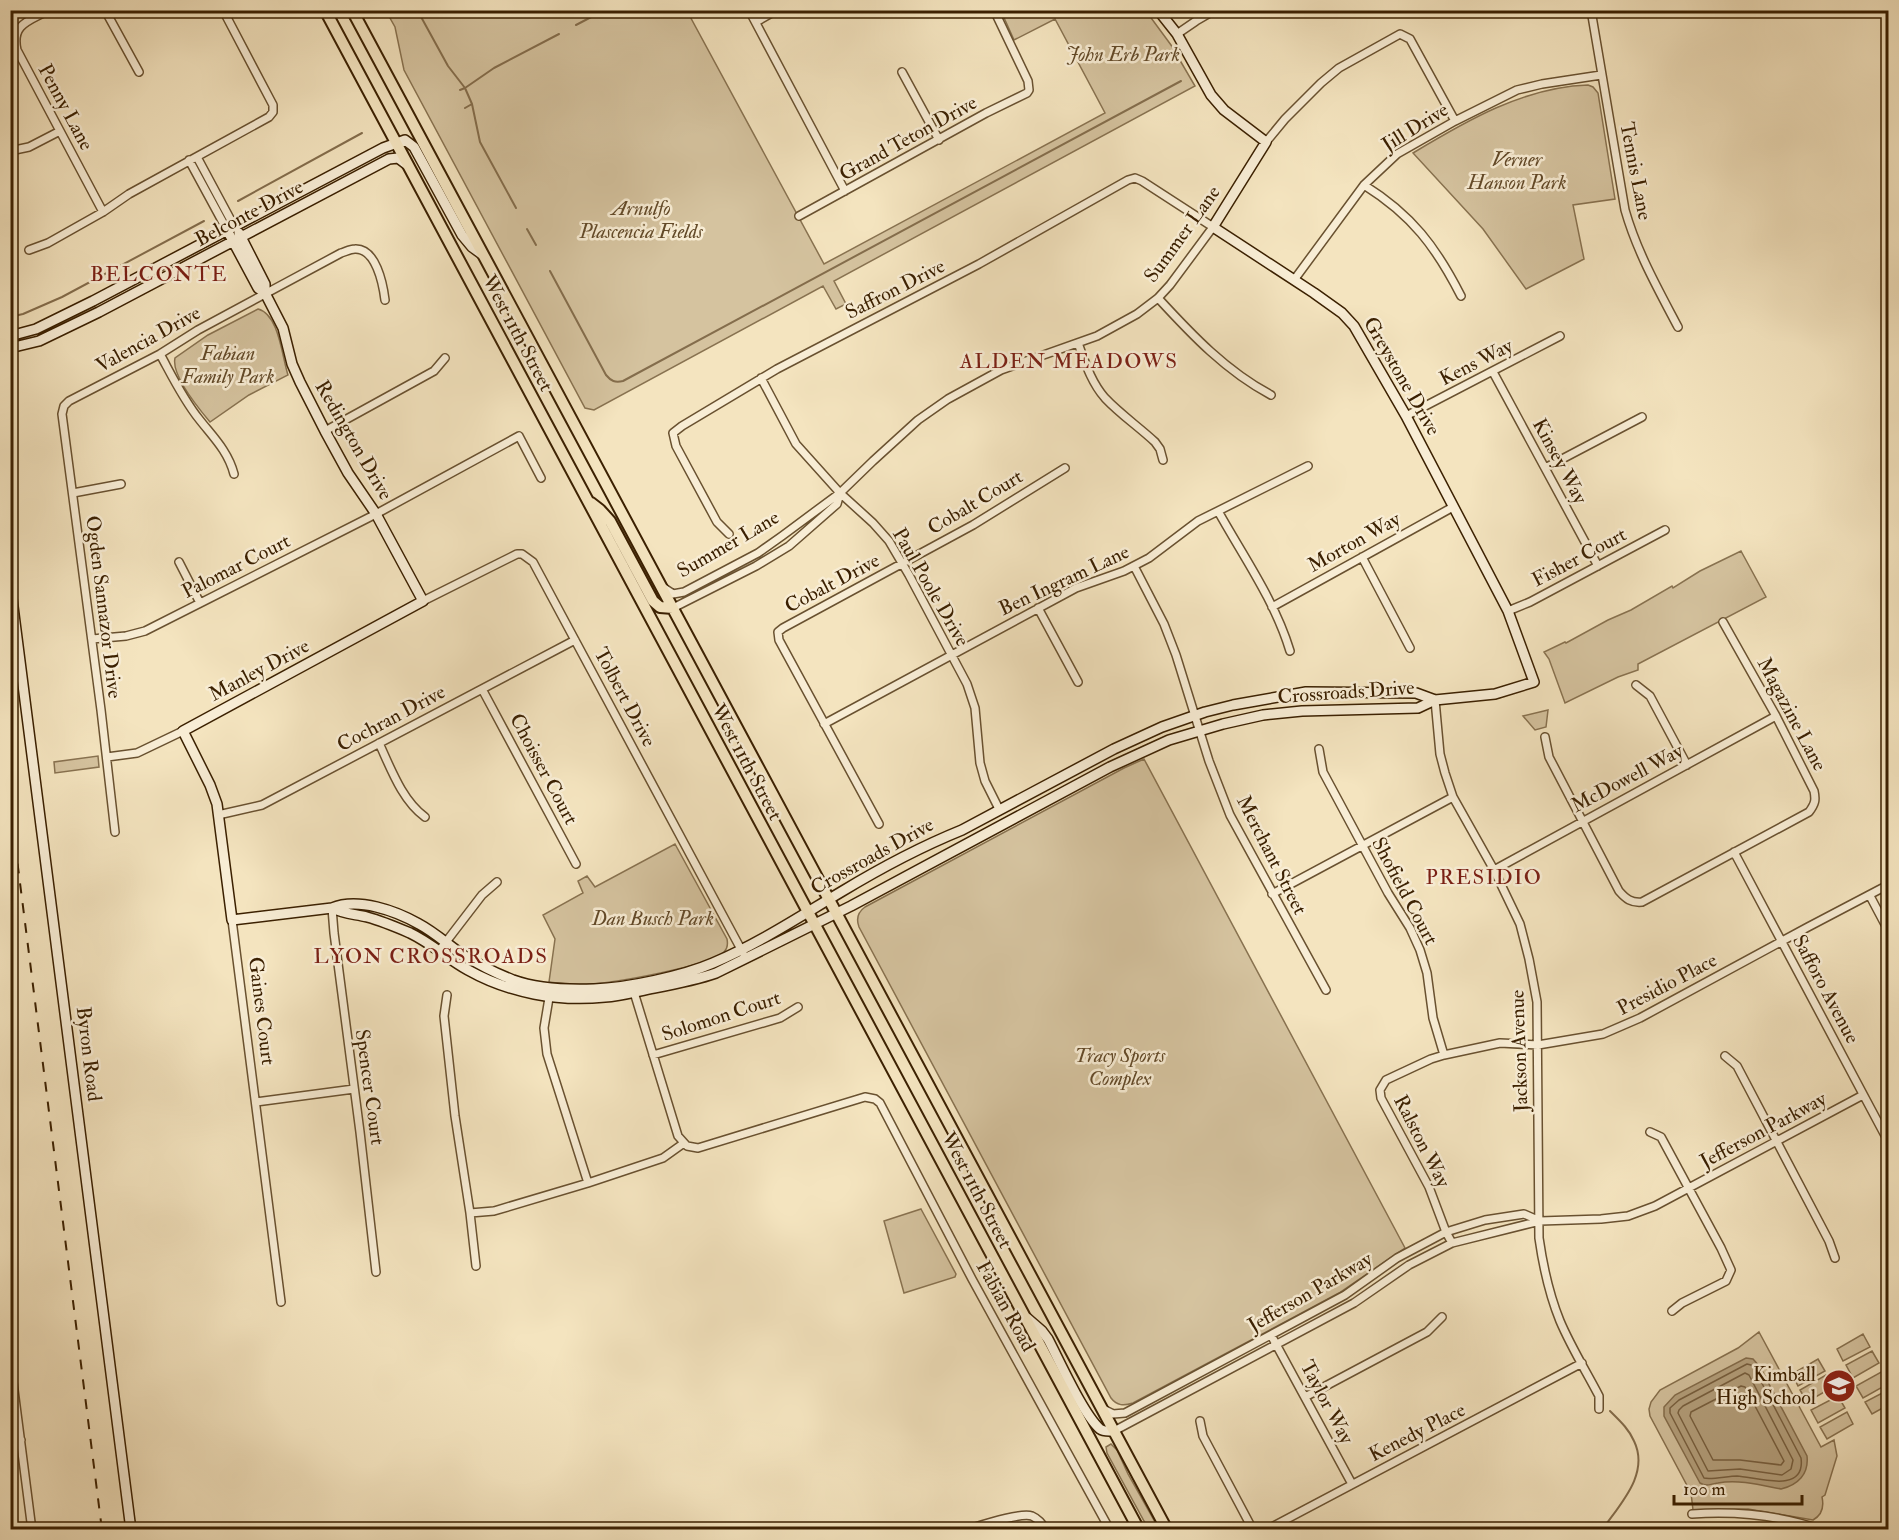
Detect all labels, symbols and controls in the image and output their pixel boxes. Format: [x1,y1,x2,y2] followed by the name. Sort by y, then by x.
[1066,42,1180,67] park label: John Erb Park
[33,59,99,155] street label: Penny Lane
[835,90,981,186] street label: Grand Teton Drive
[1376,97,1453,158] street label: Jill Drive
[1614,120,1658,222] street label: Tennis Lane
[1467,147,1566,195] park label: Verner Hanson Park
[191,174,307,252] street label: Belconte Drive
[1138,181,1226,287] street label: Summer Lane
[578,196,703,244] park label: Arnulfo Plascencia Fields
[841,253,949,325] street label: Saffron Drive
[90,261,228,288] district label: BELCONTE
[476,270,559,396] street label: West 11th Street
[91,300,205,378] street label: Valencia Drive
[1358,312,1446,440] street label: Greystone Drive
[1435,332,1518,391] street label: Kens Way
[180,341,275,389] park label: Fabian Family Park
[959,348,1178,375] district label: ALDEN MEADOWS
[310,376,398,504] street label: Redington Drive
[1527,414,1593,509] street label: Kinsey Way
[923,464,1028,540] street label: Cobalt Court
[672,505,784,583] street label: Summer Lane
[1303,506,1406,578] street label: Morton Way
[80,514,128,700] street label: Ogden Sannazor Drive
[1527,521,1631,592] street label: Fisher Court
[887,523,975,651] street label: Paul Poole Drive
[178,528,295,604] street label: Palomar Court
[995,539,1133,621] street label: Ben Ingram Lane
[780,548,884,618] street label: Cobalt Drive
[205,633,313,707] street label: Manley Drive
[588,643,662,751] street label: Tolbert Drive
[1752,653,1832,775] street label: Magazine Lane
[1277,675,1415,709] street label: Crossroads Drive
[333,679,449,757] street label: Cochran Drive
[705,699,788,825] street label: West 11th Street
[504,709,584,829] street label: Choisser Court
[1567,737,1688,818] street label: McDowell Way
[1231,791,1313,919] street label: Merchant Street
[806,812,938,900] street label: Crossroads Drive
[1366,833,1444,950] street label: Shofield Court
[1426,864,1542,891] district label: PRESIDIO
[591,906,714,931] park label: Dan Busch Park
[1787,930,1865,1048] street label: Safforo Avenue
[314,943,548,970] district label: LYON CROSSROADS
[1613,947,1721,1021] street label: Presidio Place
[243,956,281,1067] street label: Gaines Court
[658,985,784,1047] street label: Solomon Court
[1504,989,1534,1114] street label: Jackson Avenue
[71,1005,107,1103] street label: Byron Road
[349,1028,391,1147] street label: Spencer Court
[1075,1043,1166,1091] park label: Tracy Sports Complex
[1695,1086,1832,1174] street label: Jefferson Parkway
[1388,1091,1456,1193] street label: Ralston Way
[935,1127,1018,1253] street label: West 11th Street
[1242,1246,1378,1338] street label: Jefferson Parkway
[971,1256,1041,1356] street label: Fabian Road
[1295,1356,1360,1449] street label: Taylor Way
[1716,1362,1816,1410] place label: Kimball High School
[1821,1368,1857,1404] school or university icon: Kimball High School
[1365,1397,1469,1467] street label: Kenedy Place
[1674,1468,1802,1506] scale bar
[1683,1478,1726,1501] text: 100 m

